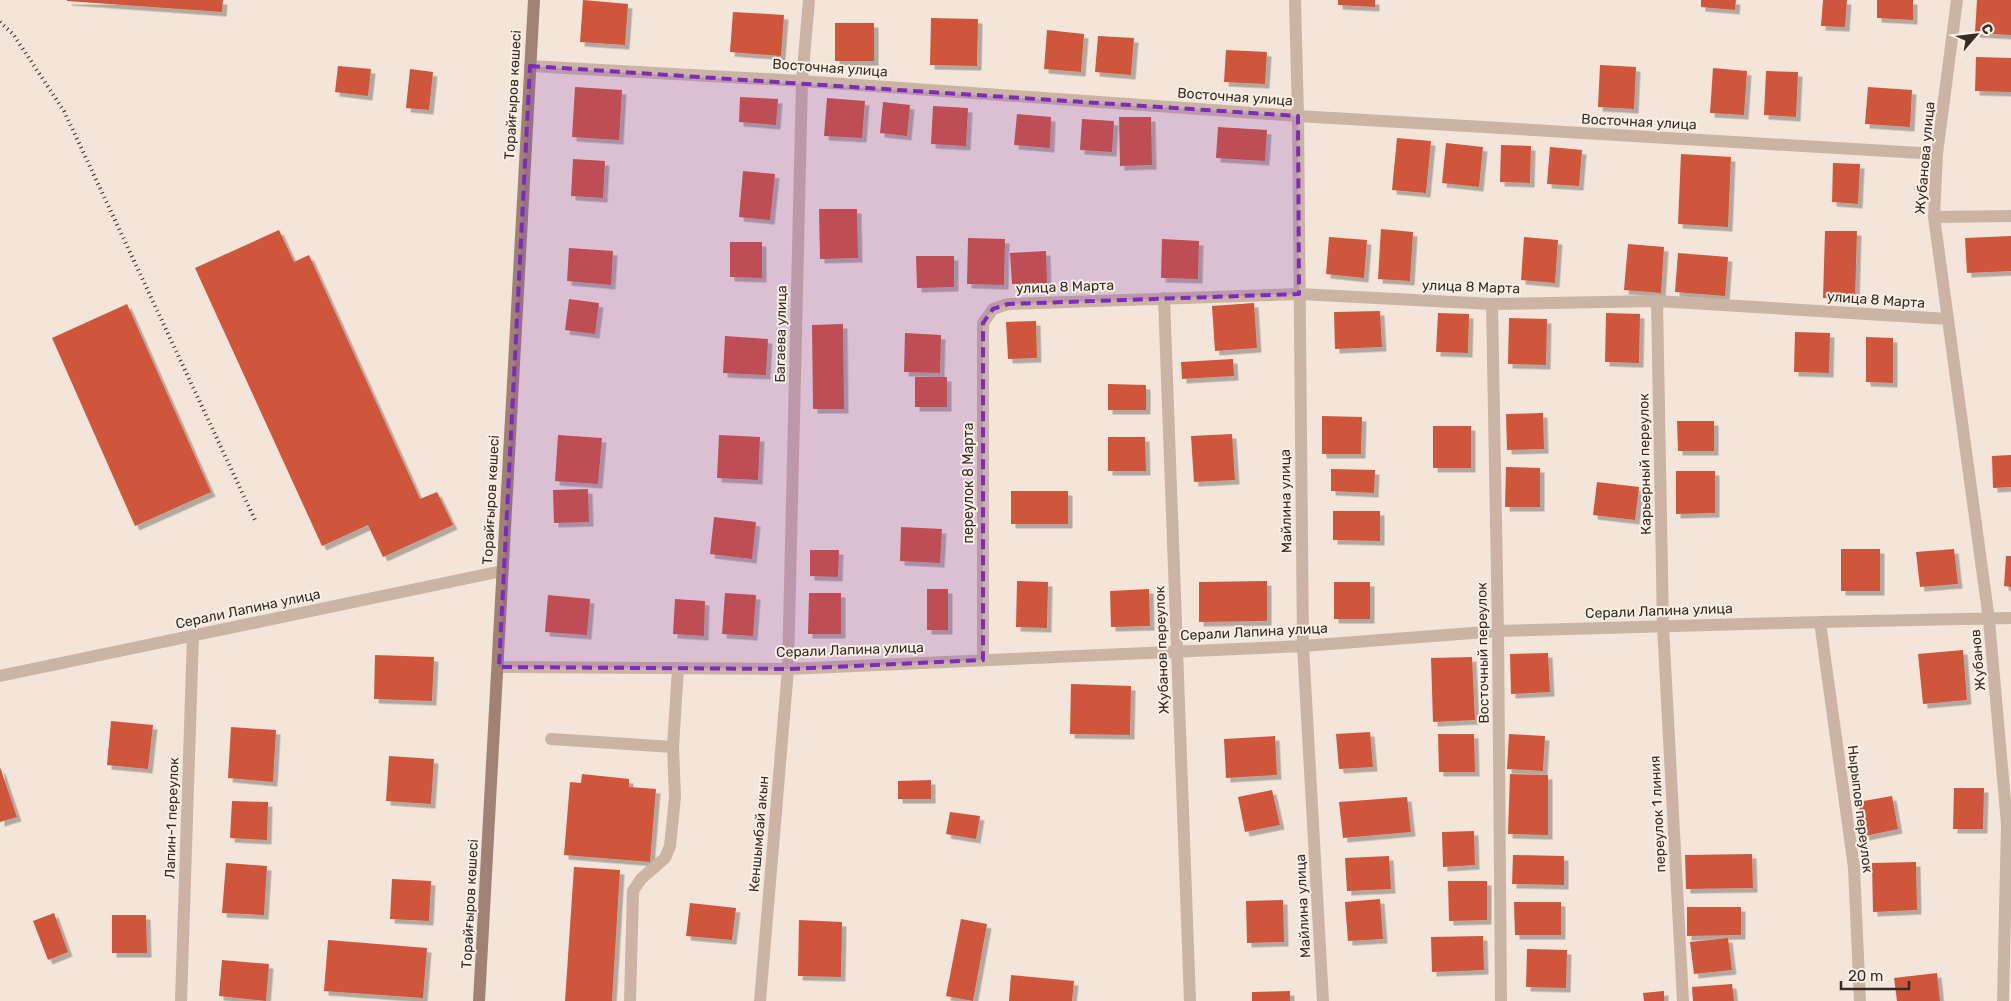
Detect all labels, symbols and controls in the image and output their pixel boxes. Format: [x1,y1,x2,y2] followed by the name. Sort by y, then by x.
[1951,10,2001,60] north arrow
[1977,21,1997,38] text: С
[501,30,525,160] street label: Торайғыров көшесі
[772,55,888,81] street label: Восточная улица
[1177,84,1293,110] street label: Восточная улица
[1912,101,1938,215] street label: Жубанова улица
[1581,110,1697,134] street label: Восточная улица
[1016,277,1114,297] street label: улица 8 Марта
[1422,277,1520,297] street label: улица 8 Марта
[772,285,790,383] street label: Багаева улица
[1826,288,1926,312] street label: улица 8 Марта
[1635,393,1655,535] street label: Карьерный переулок
[960,423,977,543] street label: переулок 8 Марта
[479,435,503,565] street label: Торайғыров көшесі
[1277,449,1295,553] street label: Майлина улица
[1473,582,1493,724] street label: Восточный переулок
[174,585,322,633] street label: Серали Лапина улица
[1151,585,1173,714] street label: Жубанов переулок
[1585,600,1733,622] street label: Серали Лапина улица
[1180,620,1328,644] street label: Серали Лапина улица
[1967,628,1989,692] street label: Жубанов
[776,639,924,661] street label: Серали Лапина улица
[1844,744,1876,874] street label: Нырыпов переулок
[1646,755,1670,873] street label: переулок 1 линия
[161,756,183,879] street label: Лапин-1 переулок
[745,775,773,893] street label: Кеншымбай акын
[458,839,482,969] street label: Торайғыров көшесі
[1292,854,1314,958] street label: Майлина улица
[1841,958,1908,990] scale bar
[1848,967,1883,985] text: 20 m

